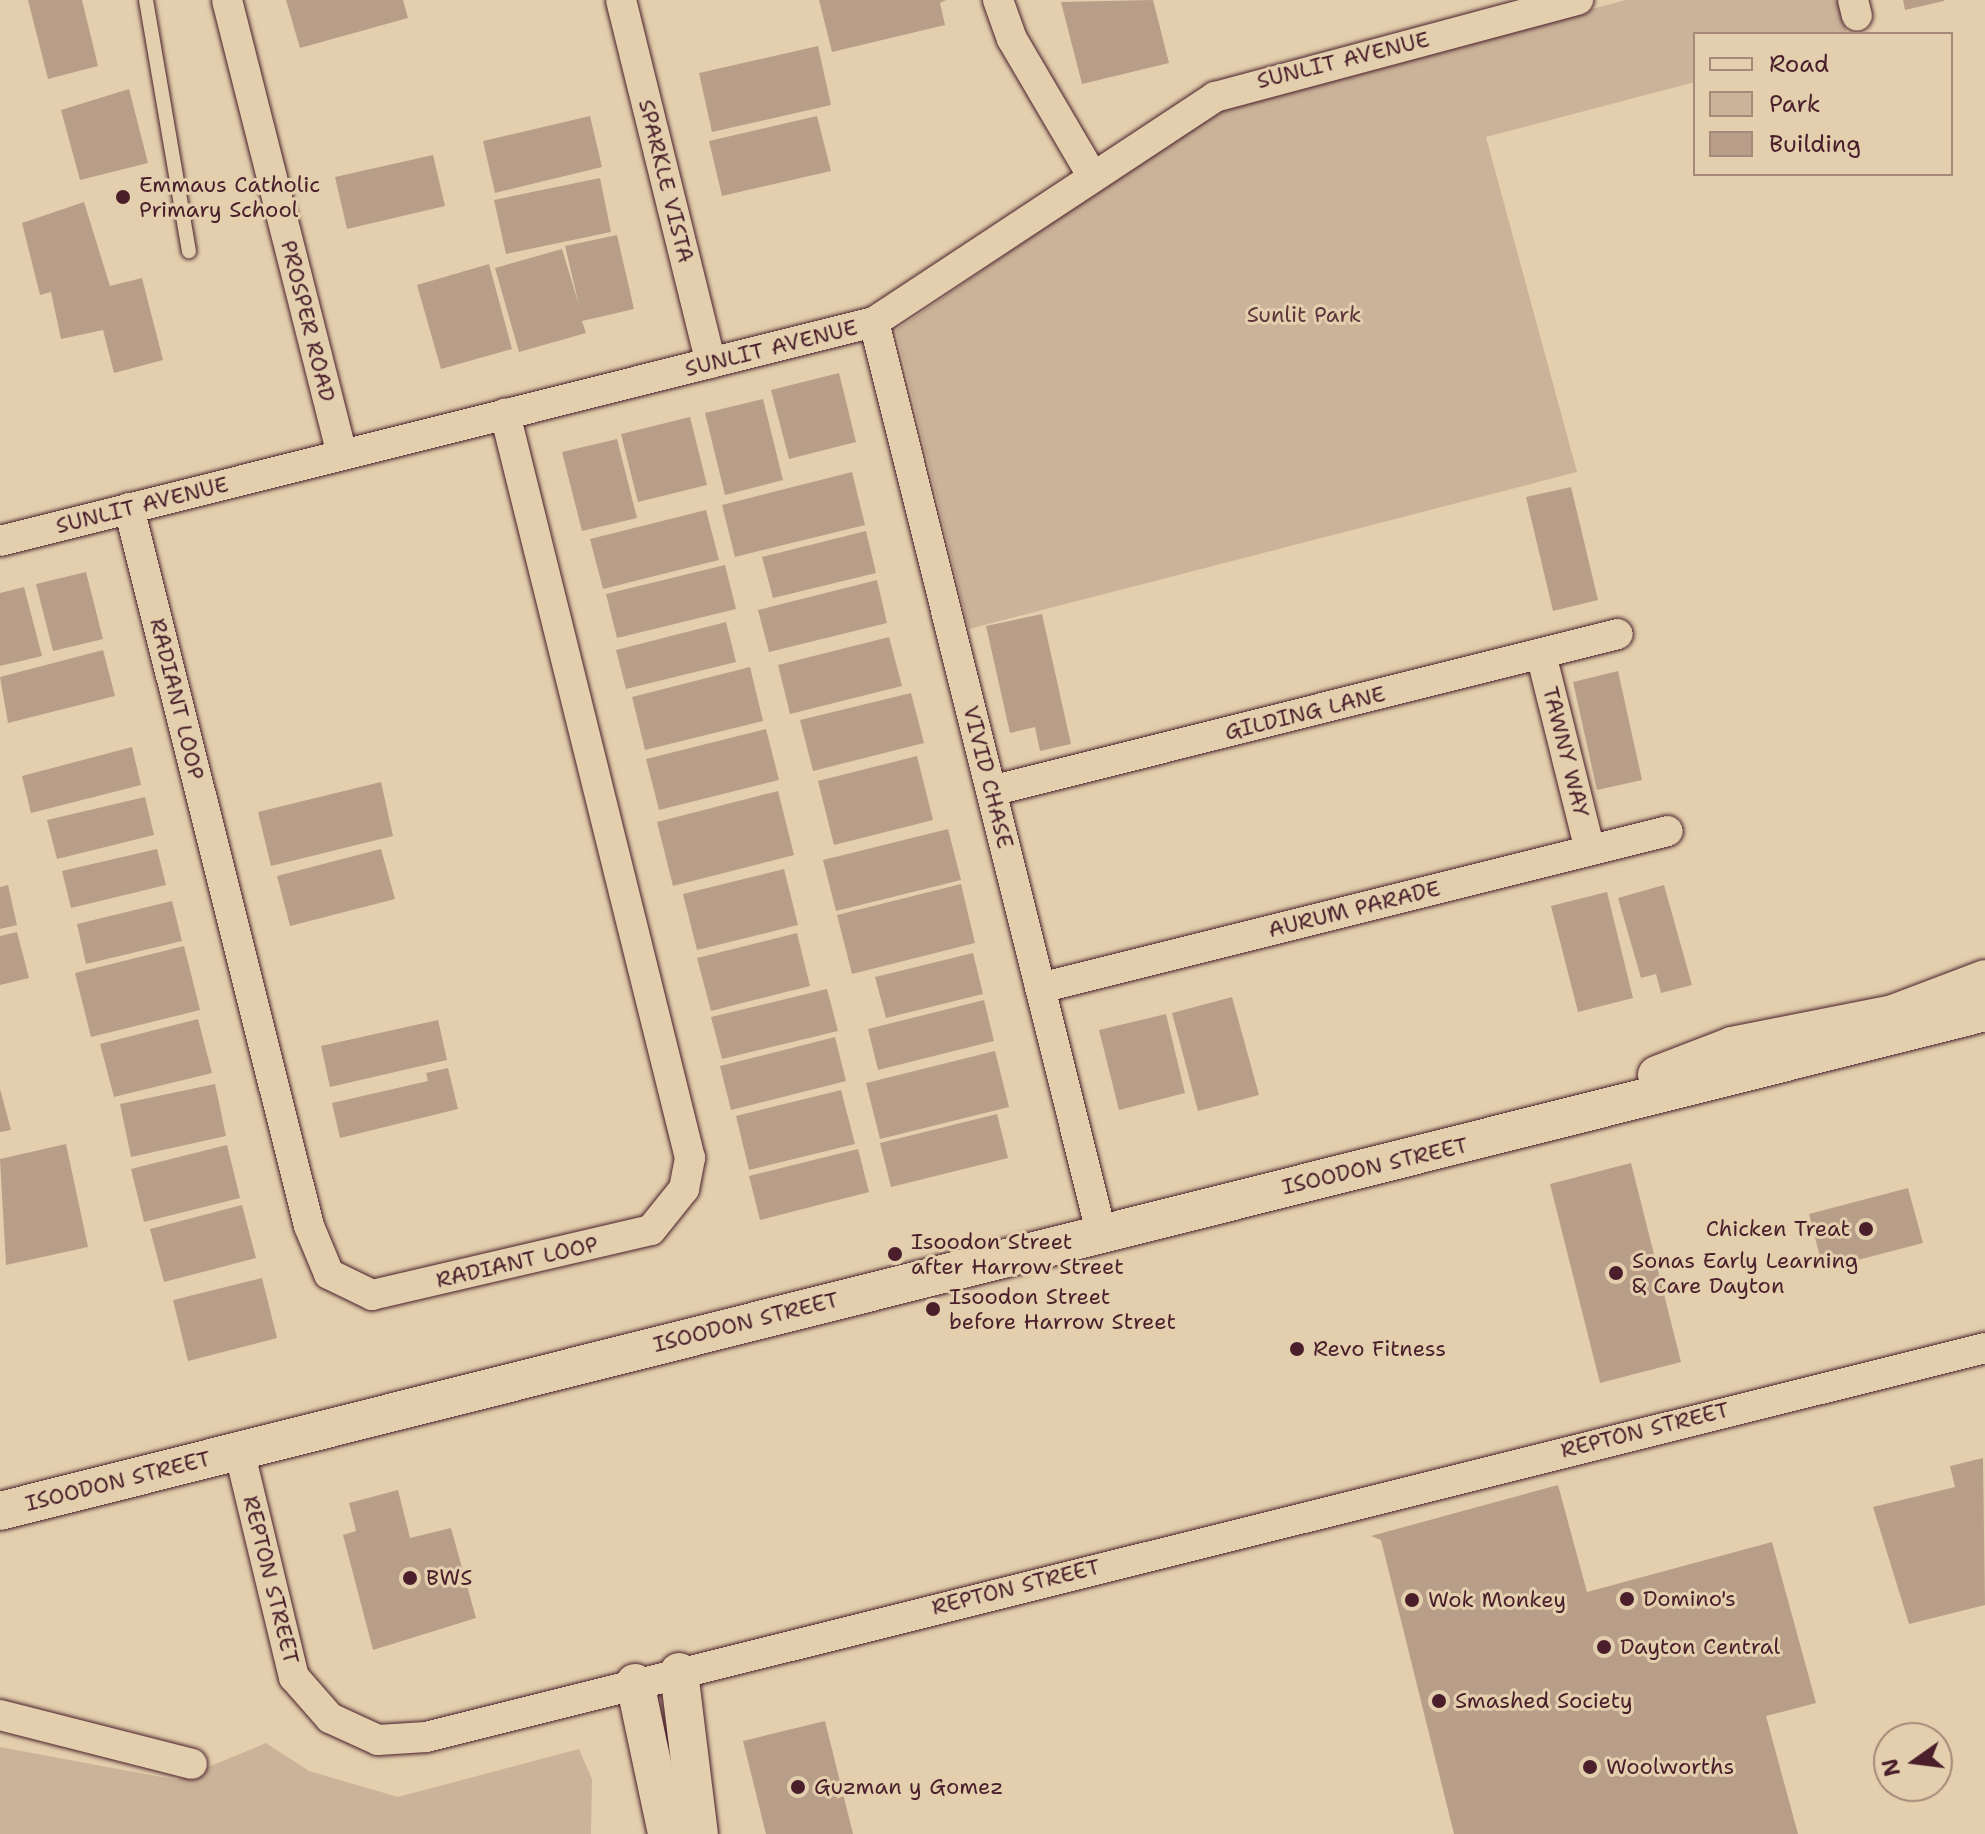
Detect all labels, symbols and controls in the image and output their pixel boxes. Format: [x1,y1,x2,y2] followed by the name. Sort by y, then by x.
[1254,26,1432,94] street label: SUNLIT AVENUE
[1693,32,1953,176] legend
[1769,48,1829,80] text: Road
[1769,88,1821,120] text: Park
[633,97,699,265] street label: SPARKLE VISTA
[1769,128,1861,160] text: Building
[139,171,320,222] place label: Emmaus Catholic Primary School
[114,188,132,206] marker: Emmaus Catholic Primary School
[275,238,341,404] street label: PROSPER ROAD
[1247,302,1361,328] park label: Sunlit Park
[682,314,860,382] street label: SUNLIT AVENUE
[53,471,231,539] street label: SUNLIT AVENUE
[144,616,210,782] street label: RADIANT LOOP
[1222,680,1388,746] street label: GILDING LANE
[1537,684,1595,820] street label: TAWNY WAY
[958,703,1018,851] street label: VIVID CHASE
[1265,875,1443,943] street label: AURUM PARADE
[1279,1132,1471,1200] street label: ISOODON STREET
[1706,1216,1850,1242] place label: Chicken Treat
[1857,1220,1875,1238] marker: Chicken Treat
[911,1228,1124,1280] place label: Isoodon Street after Harrow Street
[433,1231,601,1293] street label: RADIANT LOOP
[886,1245,904,1263] marker: Isoodon Street after Harrow Street
[1632,1247,1858,1298] place label: Sonas Early Learning & Care Dayton
[1607,1264,1625,1282] marker: Sonas Early Learning & Care Dayton
[949,1283,1176,1334] place label: Isoodon Street before Harrow Street
[650,1286,842,1358] street label: ISOODON STREET
[924,1300,942,1318] marker: Isoodon Street before Harrow Street
[1313,1336,1446,1362] place label: Revo Fitness
[1288,1340,1306,1358] marker: Revo Fitness
[1558,1396,1732,1464] street label: REPTON STREET
[22,1445,214,1517] street label: ISOODON STREET
[237,1493,305,1667] street label: REPTON STREET
[929,1553,1103,1621] street label: REPTON STREET
[426,1565,472,1591] place label: BWS
[401,1569,419,1587] marker: BWS
[1643,1586,1736,1612] place label: Domino's
[1428,1587,1566,1613] place label: Wok Monkey
[1618,1590,1636,1608] marker: Domino's
[1403,1591,1421,1609] marker: Wok Monkey
[1620,1634,1780,1660] place label: Dayton Central
[1595,1638,1613,1656] marker: Dayton Central
[1455,1688,1633,1714] place label: Smashed Society
[1430,1692,1448,1710] marker: Smashed Society
[1873,1722,1953,1802] north arrow
[1606,1754,1734,1780] place label: Woolworths
[1875,1755,1907,1779] text: N
[1581,1758,1599,1776] marker: Woolworths
[814,1774,1003,1800] place label: Guzman y Gomez
[789,1778,807,1796] marker: Guzman y Gomez

